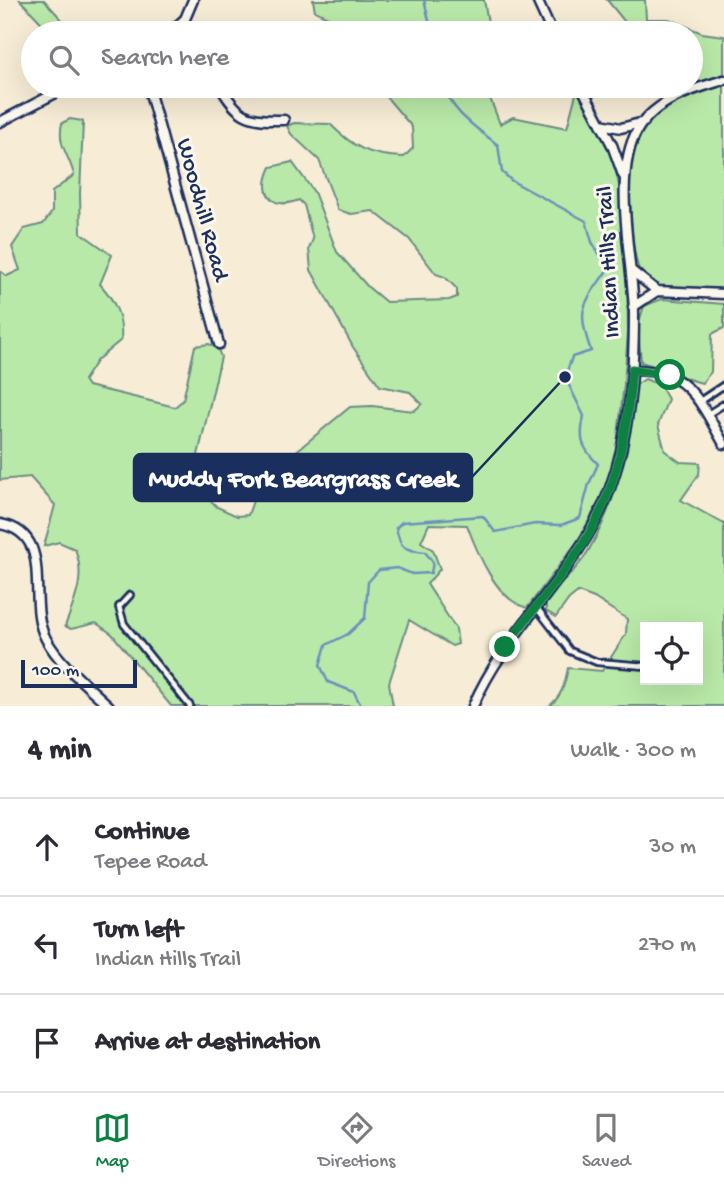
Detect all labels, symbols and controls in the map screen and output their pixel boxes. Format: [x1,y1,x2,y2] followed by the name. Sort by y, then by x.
[21,21,703,98] search box
[45,41,83,79] icon: search
[101,44,229,75] text: Search here
[168,136,234,286] street label: Woodhill Road
[592,185,628,339] street label: Indian Hills Trail
[654,359,685,390] route start
[134,454,472,501] callout: Muddy Fork Beargrass Creek
[148,466,461,497] text: Muddy Fork Beargrass Creek
[640,622,703,685] map controls
[640,622,703,685] button: locate
[489,631,520,662] route end
[21,657,136,689] scale bar
[32,660,79,683] text: 100 m
[28,734,91,769] text: 4 min
[570,738,696,765] text: Walk · 300 m
[95,818,189,849] text: Continue
[28,828,66,866] icon: ahead
[649,834,696,861] text: 30 m
[95,849,206,876] text: Tepee Road
[95,916,183,947] text: Turn left
[28,926,66,964] icon: left
[638,932,696,959] text: 270 m
[95,947,241,974] text: Indian Hills Trail
[28,1024,66,1062] icon: arrive
[95,1028,320,1059] text: Arrive at destination
[93,1109,131,1174] tab: Map
[318,1109,395,1174] tab: Directions
[582,1109,631,1174] tab: Saved

